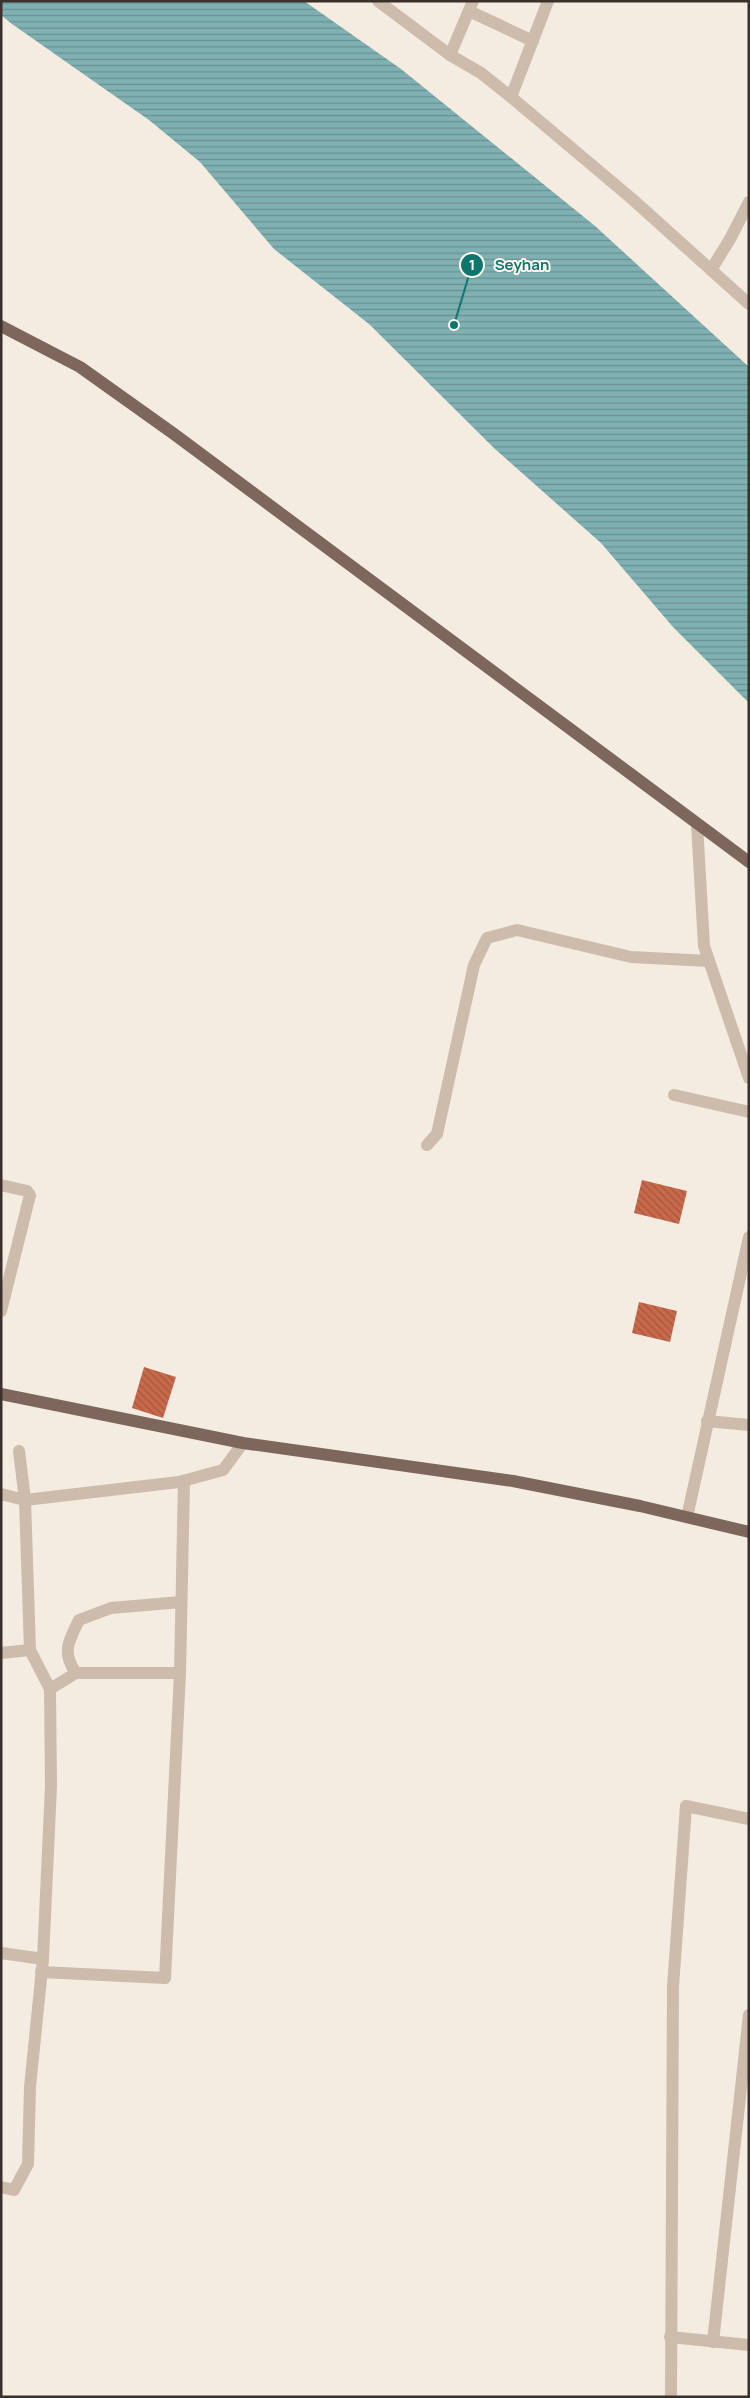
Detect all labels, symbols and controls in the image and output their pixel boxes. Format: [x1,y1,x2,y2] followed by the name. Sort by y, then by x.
[459,250,559,280] callout: Seyhan
[469,254,475,275] text: 1
[495,254,549,275] text: Seyhan

